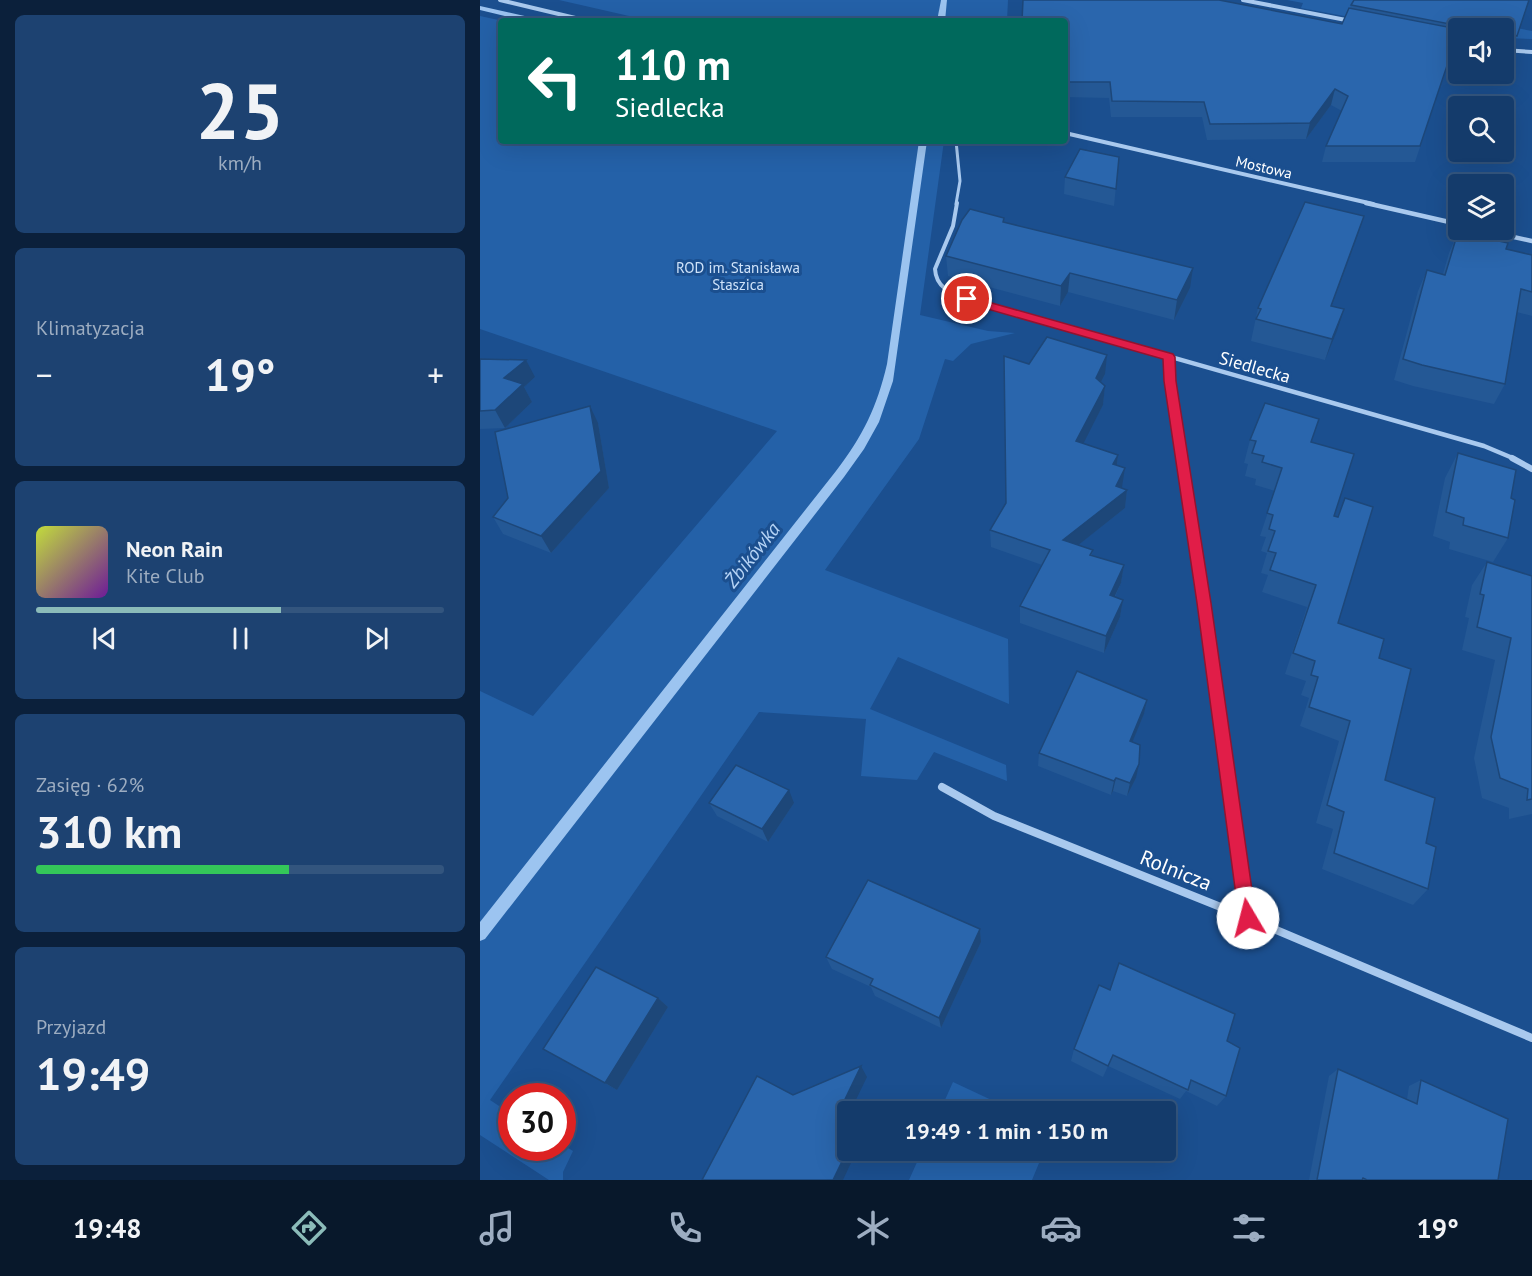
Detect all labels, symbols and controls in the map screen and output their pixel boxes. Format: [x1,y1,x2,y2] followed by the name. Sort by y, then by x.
[1448,18,1514,240] map controls
[1448,18,1514,84] button: sound
[615,37,731,92] text: 110 m
[516,42,594,120] icon: left
[196,60,284,161] text: 25
[615,90,725,124] text: Siedlecka
[1448,96,1514,162] button: search
[218,150,262,176] text: km/h
[1234,151,1294,183] street label: Mostowa
[1448,174,1514,240] button: layers
[676,258,800,294] park label: ROD im. Stanisława Staszica
[941,273,992,324] pin
[950,282,983,315] icon: arrive
[36,315,145,341] text: Klimatyzacja
[205,345,275,403] text: 19°
[1217,346,1293,388] street label: Siedlecka
[36,353,53,396] text: −
[427,353,444,396] text: +
[718,517,786,594] water label: Żbikówka
[126,535,223,563] text: Neon Rain
[126,563,204,589] text: Kite Club
[88,622,121,655] icon: previous
[224,622,257,655] icon: pause
[360,622,393,655] icon: next
[36,772,144,798] text: Zasięg · 62%
[36,802,182,860] text: 310 km
[1136,843,1216,897] street label: Rolnicza
[1216,886,1280,950] position arrow
[36,1014,106,1040] text: Przyjazd
[36,1044,150,1102] text: 19:49
[498,1083,576,1161] speed limit sign: 30
[905,1117,1108,1145] text: 19:49 · 1 min · 150 m
[288,1207,330,1249] icon: directions
[476,1207,518,1249] icon: music
[664,1207,706,1249] icon: phone
[852,1207,894,1249] icon: climate
[1040,1207,1082,1249] icon: car
[1228,1207,1270,1249] icon: filters
[73,1211,142,1245] text: 19:48
[1416,1211,1459,1245] text: 19°

